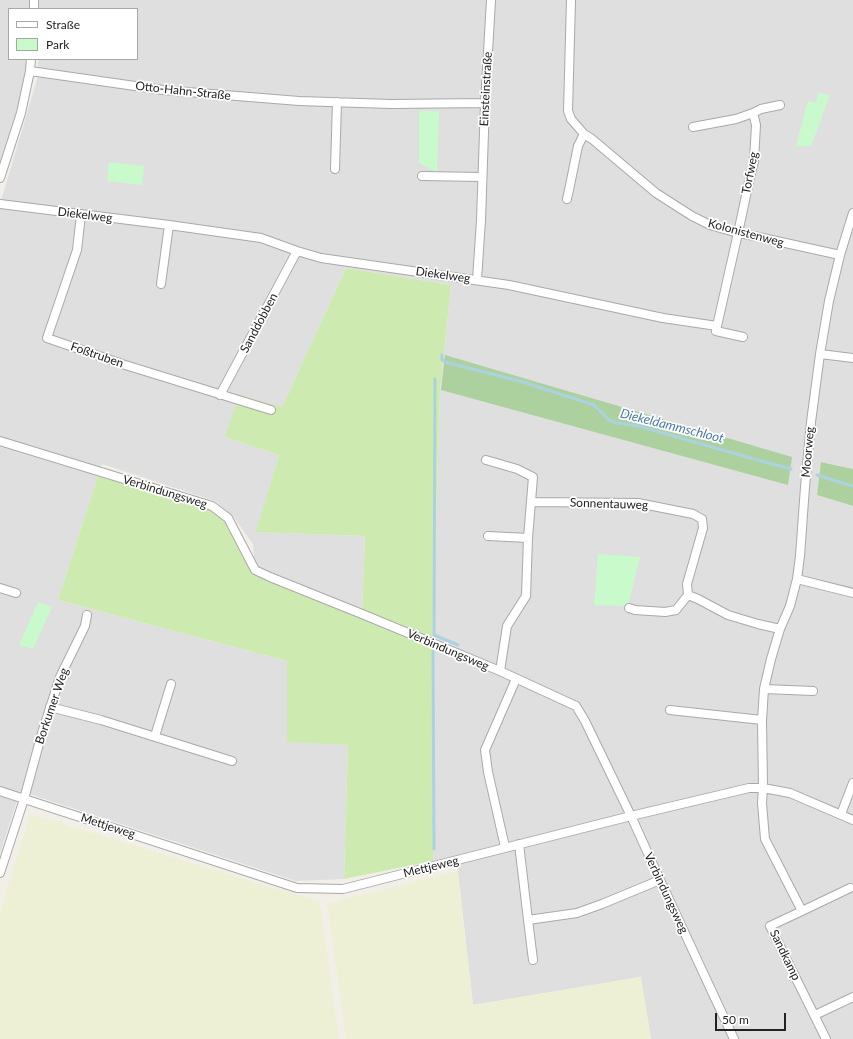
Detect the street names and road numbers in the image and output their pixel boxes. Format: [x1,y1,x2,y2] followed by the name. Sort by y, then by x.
[477,51,495,127] street label: Einsteinstraße
[135,79,231,103] street label: Otto-Hahn-Straße
[739,151,761,195] street label: Torfweg
[57,204,113,226] street label: Diekelweg
[707,216,785,250] street label: Kolonistenweg
[415,264,471,286] street label: Diekelweg
[237,291,281,355] street label: Sanddobben
[69,339,125,371] street label: Foßtruben
[799,426,817,478] street label: Moorweg
[121,472,209,512] street label: Verbindungsweg
[570,495,648,513] street label: Sonnentauweg
[405,626,491,674] street label: Verbindungsweg
[32,666,72,746] street label: Borkumer Weg
[79,810,137,842] street label: Mettjeweg
[641,850,691,936] street label: Verbindungsweg
[402,853,460,881] street label: Mettjeweg
[767,927,803,983] street label: Sandkamp

